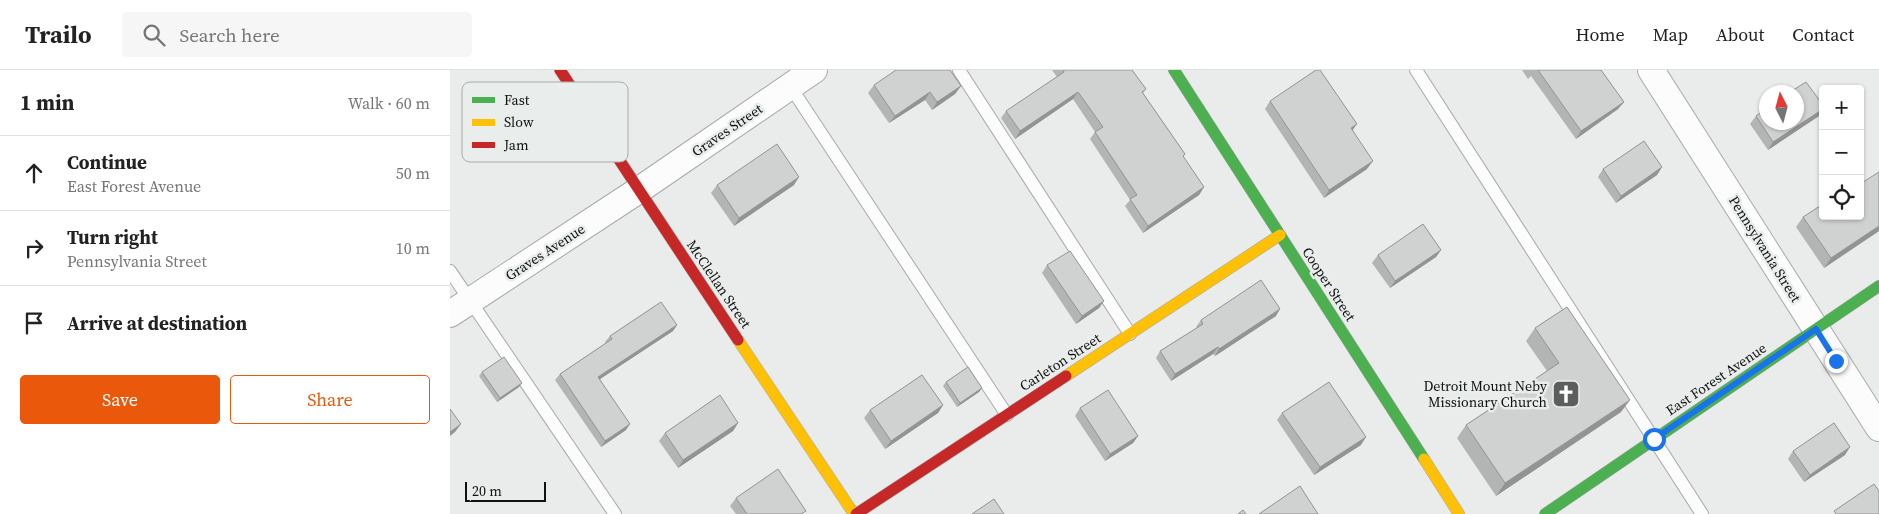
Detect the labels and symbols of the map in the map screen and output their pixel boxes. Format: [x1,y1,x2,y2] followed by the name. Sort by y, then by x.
[462,82,628,162] legend
[1759,85,1804,130] north arrow
[504,90,530,110] text: Fast
[688,99,767,161] street label: Graves Street
[504,112,534,132] text: Slow
[503,135,529,155] text: Jam
[1724,192,1806,306] street label: Pennsylvania Street
[501,219,589,285] street label: Graves Avenue
[682,236,756,332] street label: McClellan Street
[1298,243,1361,325] street label: Cooper Street
[1015,328,1105,396] street label: Carleton Street
[1662,338,1770,420] street label: East Forest Avenue
[1825,350,1848,373] route end
[1423,376,1548,412] place label: Detroit Mount Neby Missionary Church
[1551,379,1581,409] church icon: Detroit Mount Neby Missionary Church
[1643,428,1666,451] route start
[465,479,546,502] scale bar

